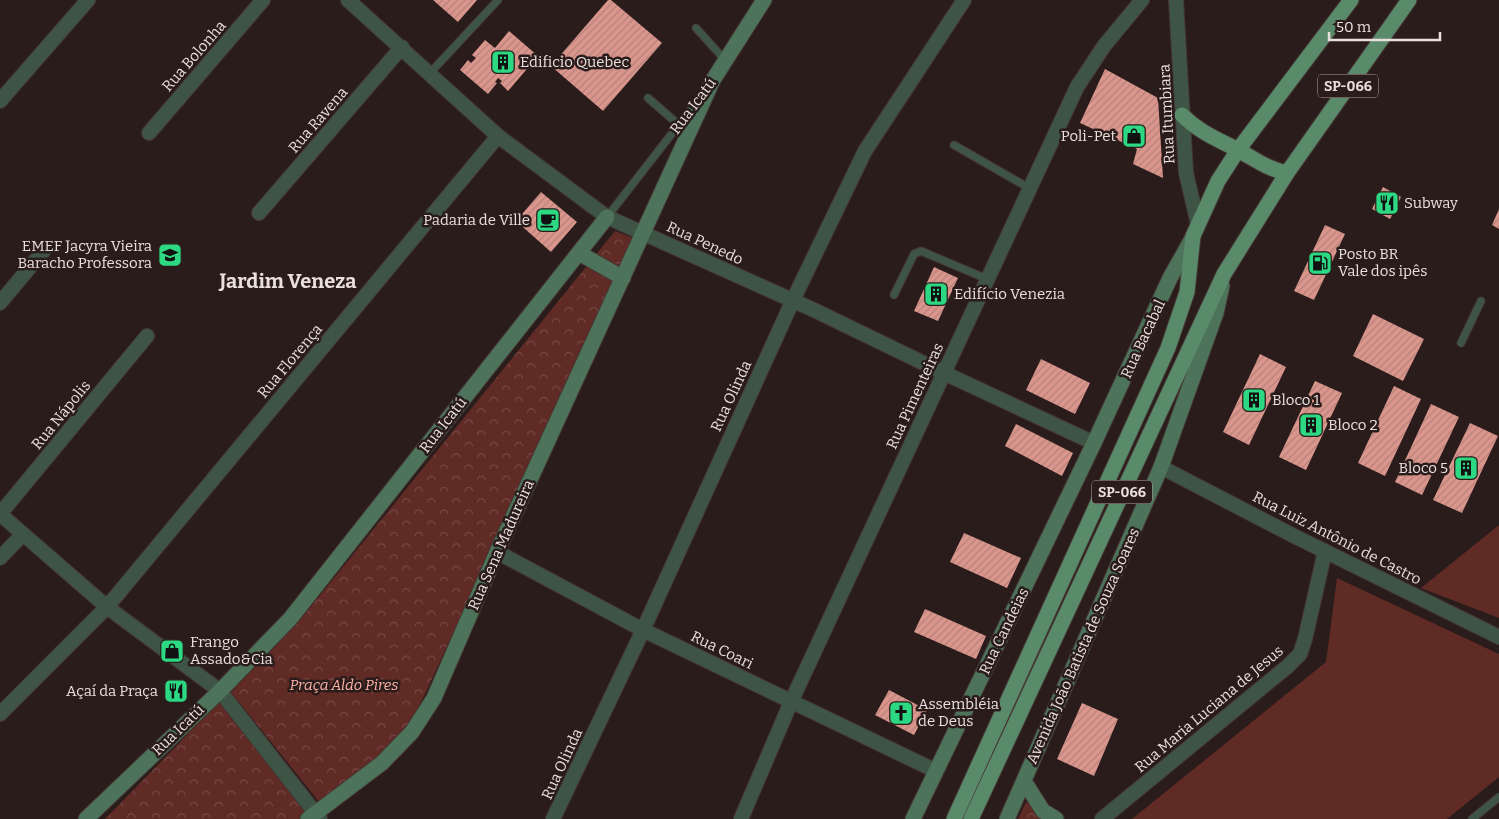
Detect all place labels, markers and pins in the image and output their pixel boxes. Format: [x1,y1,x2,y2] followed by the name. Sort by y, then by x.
[490,49,516,75] building icon: Edificio Quebec
[520,53,629,71] place label: Edificio Quebec
[1121,123,1147,149] shop icon: Poli-Pet
[1061,127,1117,145] place label: Poli-Pet
[1374,190,1400,216] restaurant icon: Subway
[1404,194,1458,212] place label: Subway
[535,207,561,233] cafe icon: Padaria de Ville
[423,211,530,229] place label: Padaria de Ville
[17,237,152,272] place label: EMEF Jacyra Vieira Baracho Professora
[157,242,183,268] school or university icon: EMEF Jacyra Vieira Baracho Professora
[1338,245,1427,280] place label: Posto BR Vale dos ipês
[1307,250,1333,276] fuel station icon: Posto BR Vale dos ipês
[923,281,949,307] building icon: Edifício Venezia
[954,285,1065,303] place label: Edifício Venezia
[1241,387,1267,413] building icon: Bloco 1
[1272,391,1320,409] place label: Bloco 1
[1298,412,1324,438] building icon: Bloco 2
[1328,416,1378,434] place label: Bloco 2
[1453,455,1479,481] building icon: Bloco 5
[1399,459,1448,477] place label: Bloco 5
[190,633,273,668] place label: Frango Assado&Cia
[159,638,185,664] shop icon: Frango Assado&Cia
[163,678,189,704] restaurant icon: Açaí da Praça
[66,682,158,700] place label: Açaí da Praça
[918,695,999,730] place label: Assembléia de Deus
[888,700,914,726] church icon: Assembléia de Deus

